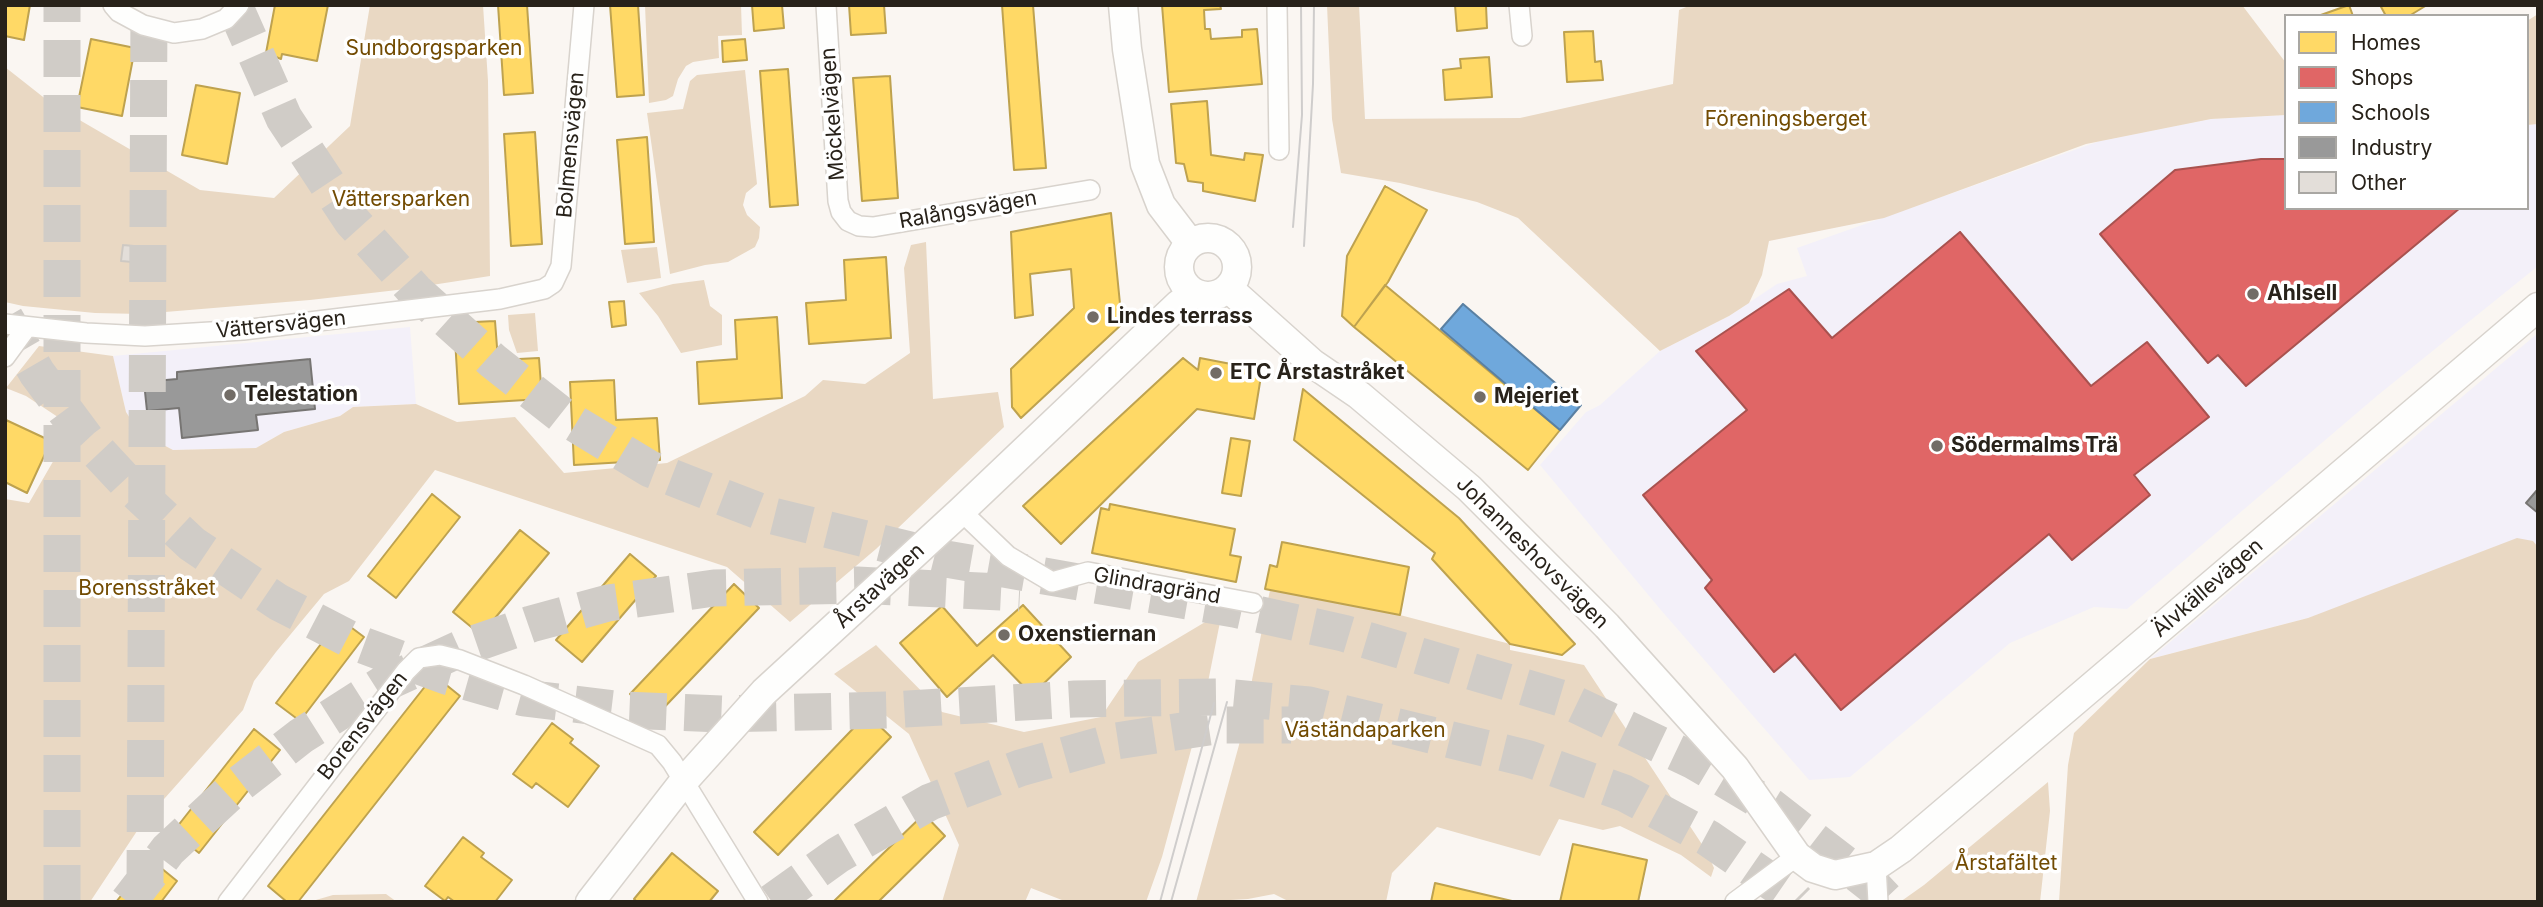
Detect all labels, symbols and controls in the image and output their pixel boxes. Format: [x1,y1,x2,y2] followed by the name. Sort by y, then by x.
[2284,14,2529,210] legend
[2351,30,2421,55] text: Homes
[346,36,522,62] park label: Sundborgsparken
[816,47,850,181] street label: Möckelvägen
[2351,65,2413,90] text: Shops
[552,71,590,219] street label: Bolmensvägen
[2351,100,2430,125] text: Schools
[1705,107,1867,133] park label: Föreningsberget
[2351,135,2432,160] text: Industry
[2351,170,2407,195] text: Other
[897,185,1039,235] street label: Ralångsvägen
[332,187,470,213] park label: Vättersparken
[2267,281,2337,307] place label: Ahlsell
[2245,286,2261,302] marker: Ahlsell
[1107,304,1253,330] place label: Lindes terrass
[215,306,347,344] street label: Vättersvägen
[1085,309,1101,325] marker: Lindes terrass
[1230,360,1404,386] place label: ETC Årstastråket
[1208,365,1224,381] marker: ETC Årstastråket
[244,382,358,408] place label: Telestation
[1494,384,1579,410] place label: Mejeriet
[222,387,238,403] marker: Telestation
[1472,389,1488,405] marker: Mejeriet
[1951,433,2118,459] place label: Södermalms Trä
[1929,438,1945,454] marker: Södermalms Trä
[1450,471,1614,635] street label: Johanneshovsvägen
[2148,533,2268,643] street label: Älvkällevägen
[830,538,930,634] street label: Årstavägen
[1091,562,1223,610] street label: Glindragränd
[78,576,216,602] park label: Borensstråket
[1018,622,1156,648] place label: Oxenstiernan
[996,627,1012,643] marker: Oxenstiernan
[313,667,413,785] street label: Borensvägen
[1284,718,1446,744] park label: Väständaparken
[1955,851,2057,877] park label: Årstafältet

